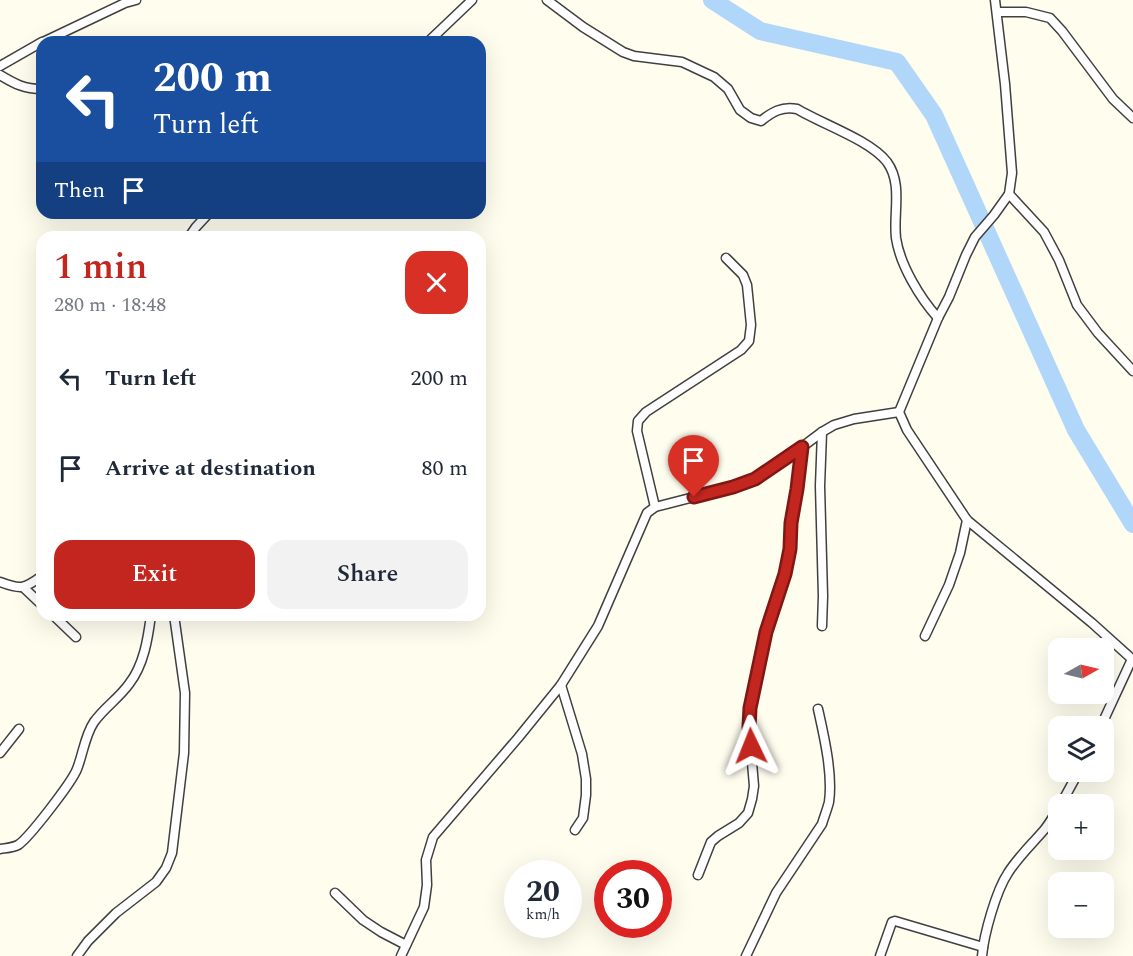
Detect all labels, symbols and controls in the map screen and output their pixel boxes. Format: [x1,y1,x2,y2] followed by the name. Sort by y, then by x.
[153,47,272,110] text: 200 m
[54,60,132,138] icon: left
[153,104,259,146] text: Turn left
[54,174,105,207] text: Then
[117,174,150,207] icon: arrive
[54,240,147,295] text: 1 min
[405,251,468,314] button: close
[54,290,166,320] text: 280 m · 18:48
[54,362,87,395] icon: left
[105,362,197,395] text: Turn left
[411,362,468,395] text: 200 m
[668,435,719,497] pin
[677,444,710,477] icon: arrive
[54,452,87,485] icon: arrive
[105,452,316,485] text: Arrive at destination
[422,452,468,485] text: 80 m
[54,540,255,609] button: Exit
[267,540,468,609] button: Share
[1048,638,1114,704] north arrow
[1048,638,1114,938] map controls
[719,714,783,778] position arrow
[1048,716,1114,782] button: layers
[1048,794,1114,860] button: +
[594,860,672,938] speed limit sign: 30
[526,869,560,915] text: 20
[1048,872,1114,938] button: −
[526,903,560,926] text: km/h

